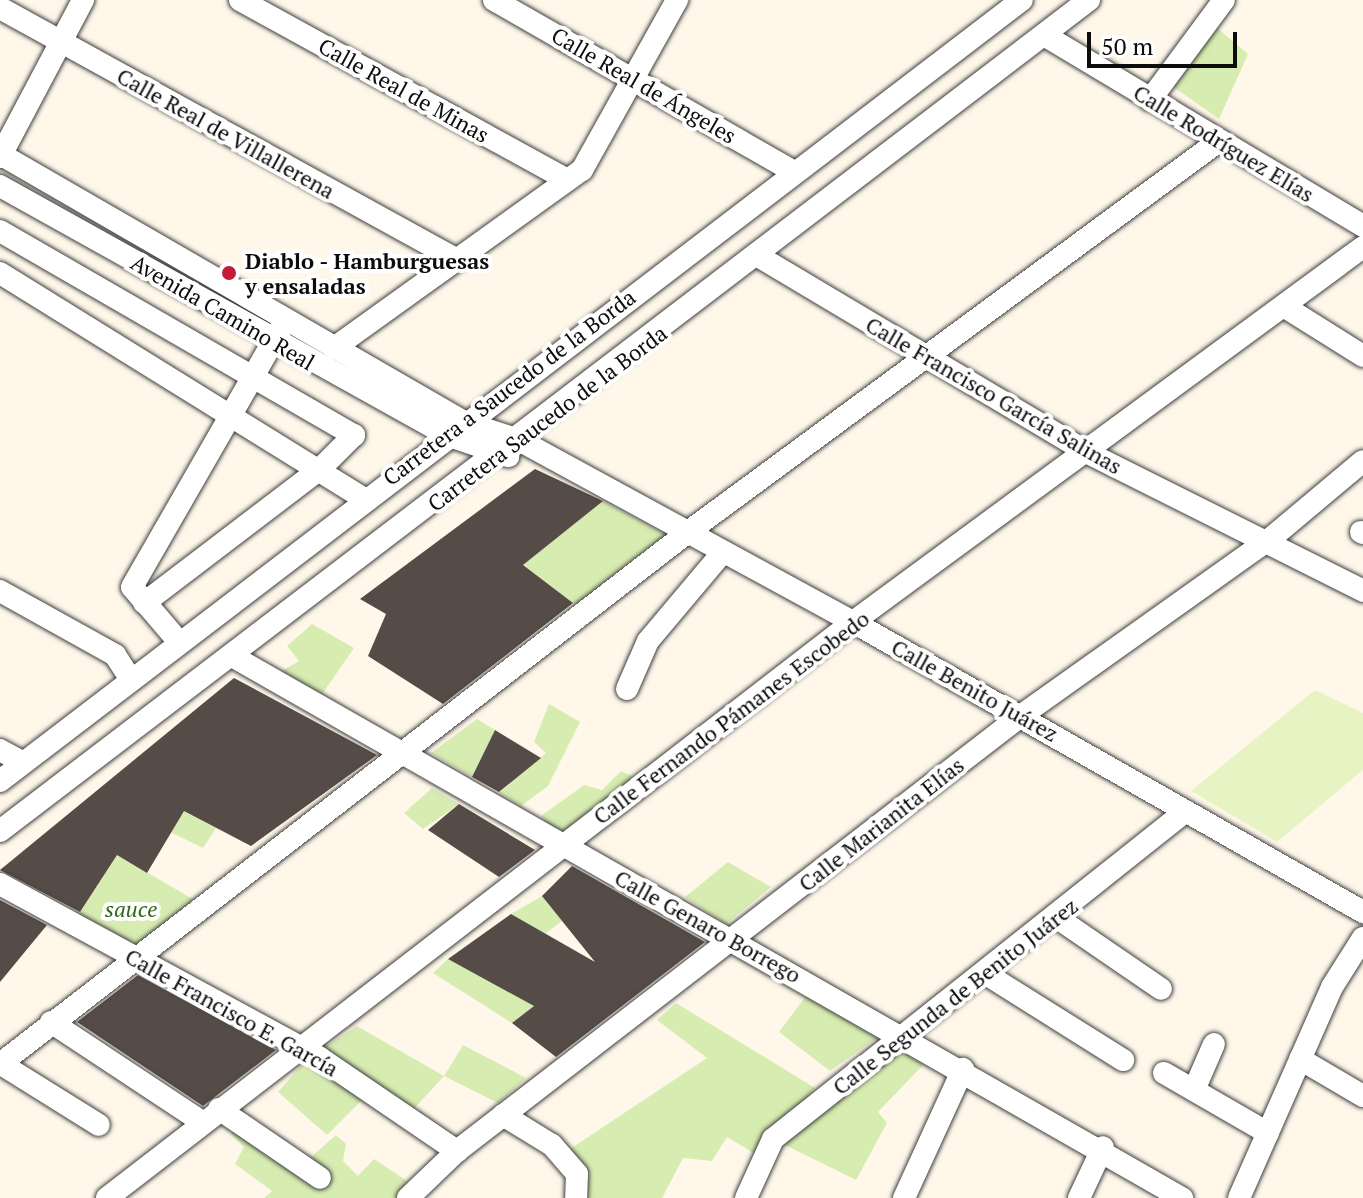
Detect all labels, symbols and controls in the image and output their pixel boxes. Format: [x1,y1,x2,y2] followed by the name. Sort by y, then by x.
[1091,16,1241,66] scale bar
[547,21,741,149] street label: Calle Real de Ángeles
[1101,30,1153,62] text: 50 m
[314,32,494,148] street label: Calle Real de Minas
[112,62,340,204] street label: Calle Real de Villallerena
[1129,79,1319,207] street label: Calle Rodríguez Elías
[245,247,491,298] place label: Diablo - Hamburguesas y ensaladas
[127,249,319,375] street label: Avenida Camino Real
[220,264,238,282] marker: Diablo - Hamburguesas y ensaladas
[378,283,640,491] street label: Carretera a Saucedo de la Borda
[861,311,1127,479] street label: Calle Francisco García Salinas
[422,319,672,517] street label: Carretera Saucedo de la Borda
[588,605,874,829] street label: Calle Fernando Pámanes Escobedo
[887,633,1063,747] street label: Calle Benito Juárez
[793,751,969,897] street label: Calle Marianita Elías
[610,864,806,988] street label: Calle Genaro Borrego
[827,892,1083,1100] street label: Calle Segunda de Benito Juárez
[105,896,157,922] park label: sauce
[121,942,343,1082] street label: Calle Francisco E. García

